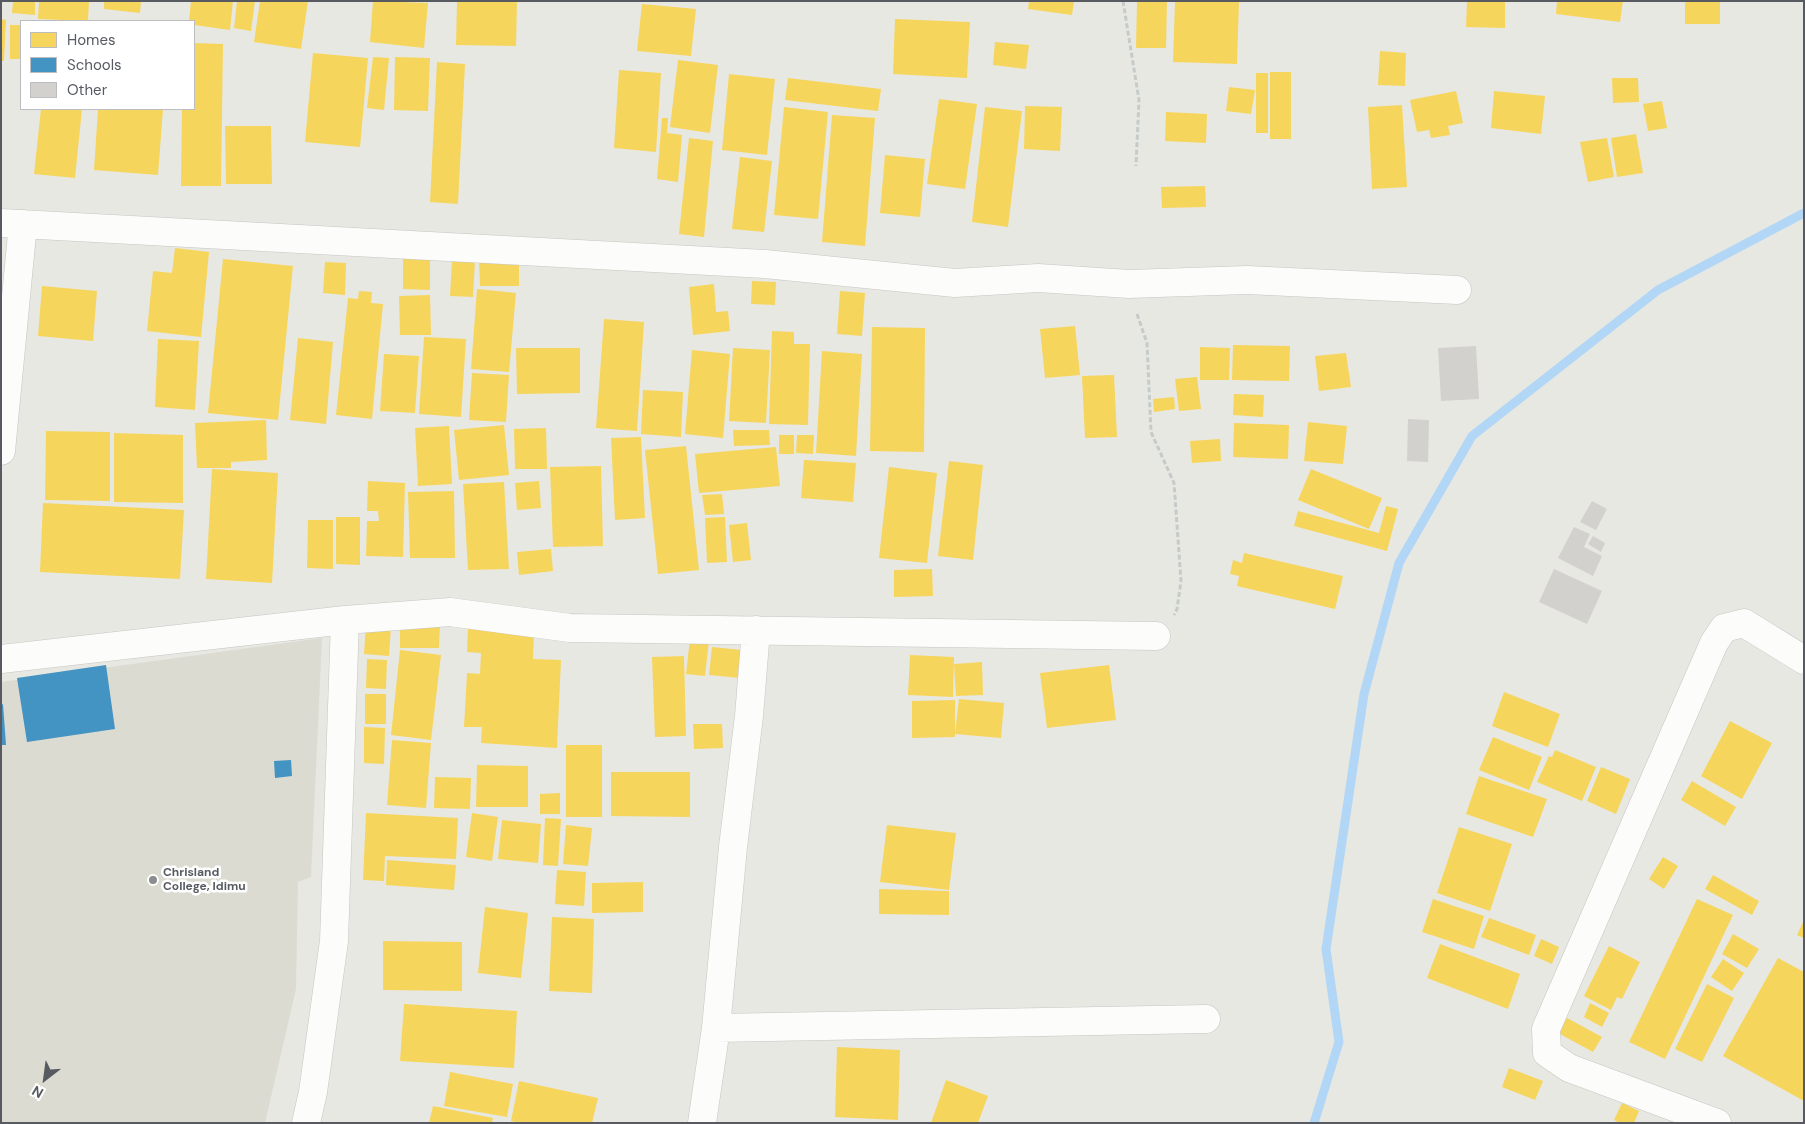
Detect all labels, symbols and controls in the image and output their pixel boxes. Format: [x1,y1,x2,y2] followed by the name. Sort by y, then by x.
[20,20,195,110] legend
[67,30,116,50] text: Homes
[67,55,122,75] text: Schools
[67,80,107,100] text: Other
[163,866,246,894] place label: Chrisland College, Idimu
[147,874,159,886] marker: Chrisland College, Idimu
[20,1054,70,1104] north arrow
[29,1082,46,1102] text: N

